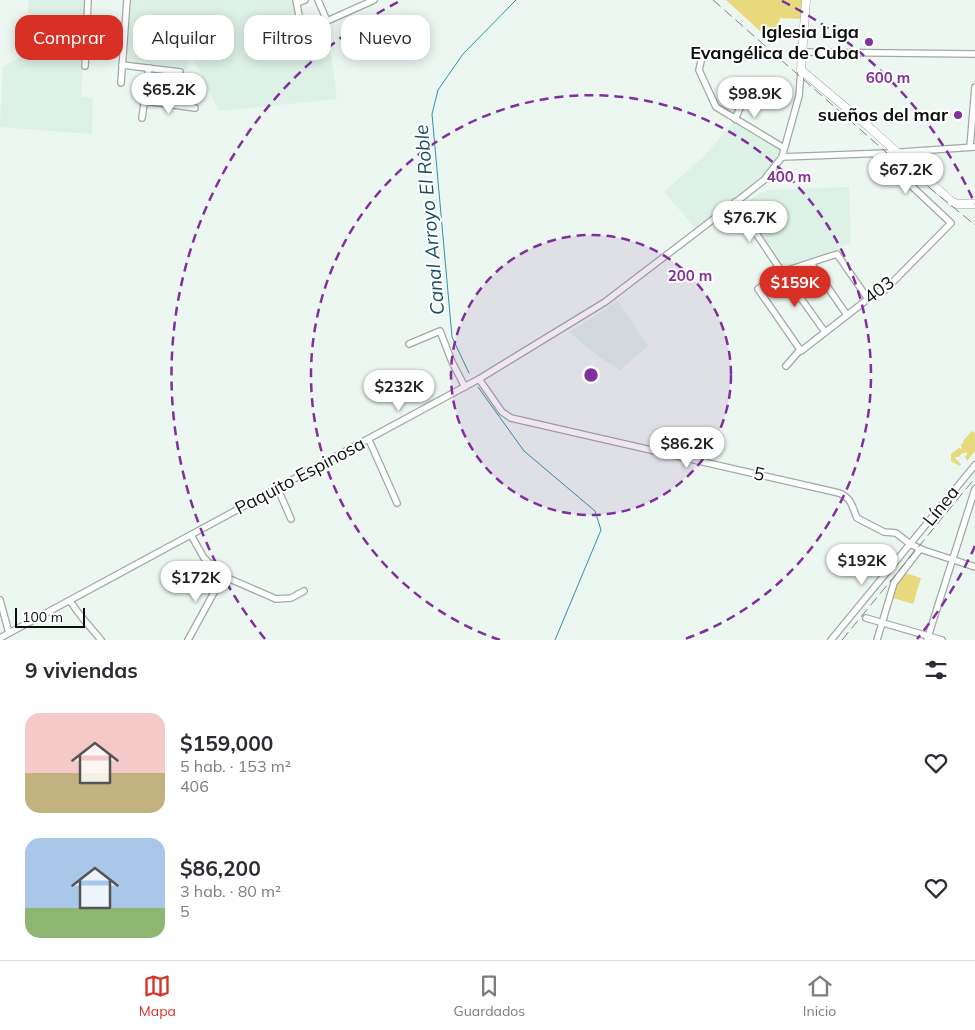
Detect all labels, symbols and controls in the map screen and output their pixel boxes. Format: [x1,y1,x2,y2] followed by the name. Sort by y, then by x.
[15,15,123,60] chip: Comprar
[133,15,234,60] chip: Alquilar
[244,15,331,60] chip: Filtros
[341,15,430,60] chip: Nuevo
[690,20,859,64] place label: Iglesia Liga Evangélica de Cuba
[863,36,875,48] marker: Iglesia Liga Evangélica de Cuba
[866,68,910,87] text: 600 m
[128,72,210,115] pin: $65.2K
[714,76,796,119] pin: $98.9K
[142,79,196,99] text: $65.2K
[728,83,782,103] text: $98.9K
[818,103,949,126] place label: sueños del mar
[952,109,964,121] marker: sueños del mar
[409,124,449,316] water label: Canal Arroyo El Roble
[865,152,947,195] pin: $67.2K
[879,159,933,179] text: $67.2K
[767,167,811,186] text: 400 m
[709,200,791,243] pin: $76.7K
[723,207,777,227] text: $76.7K
[668,266,712,285] text: 200 m
[760,266,830,308] pin: $159K
[859,271,899,309] street label: 403
[770,272,820,292] text: $159K
[582,366,600,384] centre of rings
[364,370,434,412] pin: $232K
[374,376,424,396] text: $232K
[646,426,728,469] pin: $86.2K
[231,432,369,519] street label: Paquito Espinosa
[660,433,714,453] text: $86.2K
[751,461,767,486] street label: 5
[917,481,964,530] street label: Línea
[827,544,897,586] pin: $192K
[837,550,887,570] text: $192K
[161,560,231,603] pin: $172K
[171,567,221,587] text: $172K
[15,605,85,628] scale bar
[22,608,63,626] text: 100 m
[922,656,950,684] icon: filters
[25,657,138,683] text: 9 viviendas
[180,730,273,756] text: $159,000
[65,733,125,793] icon: home
[922,749,950,777] icon: heart
[180,756,291,776] text: 5 hab. · 153 m²
[180,776,209,796] text: 406
[180,855,261,881] text: $86,200
[65,858,125,918] icon: home
[922,874,950,902] icon: heart
[180,881,281,901] text: 3 hab. · 80 m²
[180,901,190,921] text: 5
[139,972,176,1020] tab: Mapa
[453,972,525,1020] tab: Guardados
[803,972,836,1020] tab: Inicio

